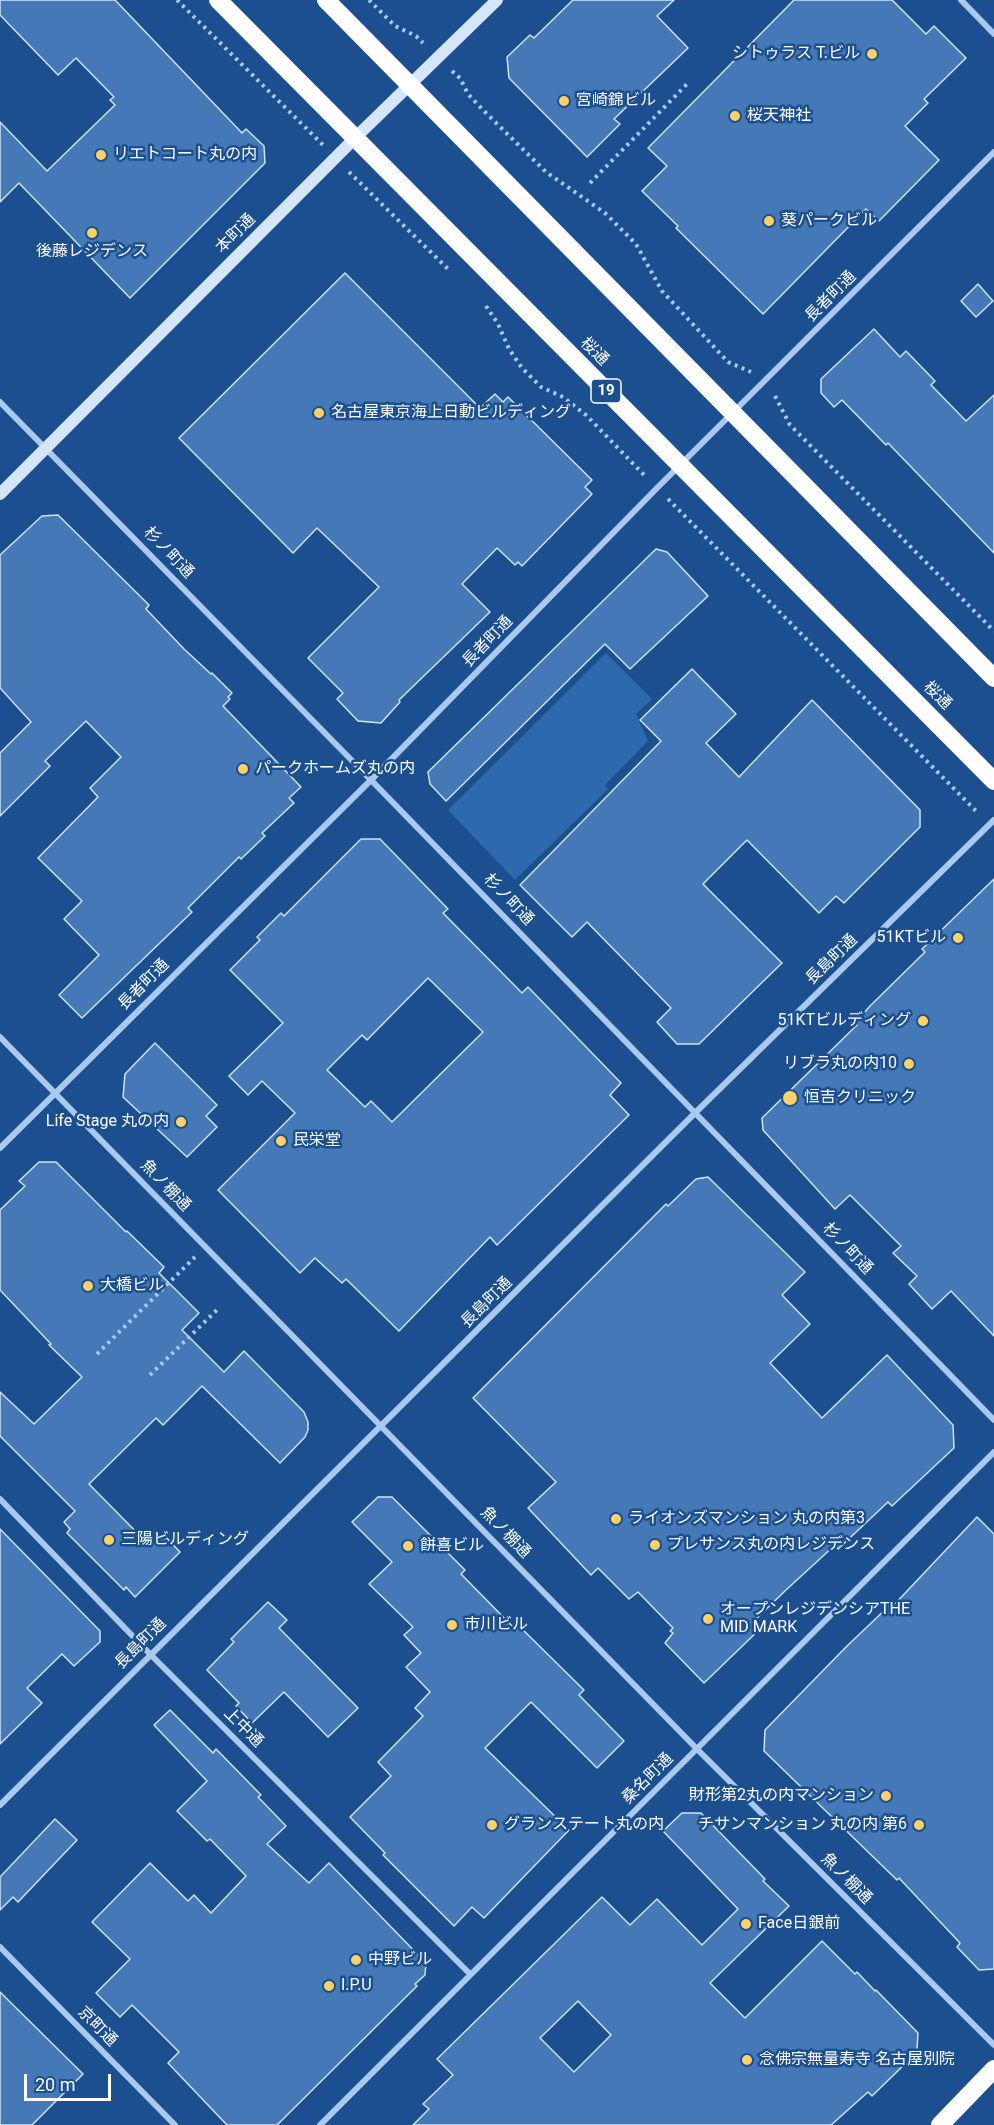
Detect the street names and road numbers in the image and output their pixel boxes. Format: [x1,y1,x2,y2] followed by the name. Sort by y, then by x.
[212,210,260,258] street label: 本町通
[802,268,860,326] street label: 長者町通
[576,334,612,370] street label: 桜通
[591,379,621,403] road number: 19
[139,523,197,583] street label: 杉ノ町通
[459,612,517,672] street label: 長者町通
[919,678,955,714] street label: 桜通
[479,870,537,930] street label: 杉ノ町通
[802,931,862,989] street label: 長島町通
[115,956,173,1014] street label: 長者町通
[136,1156,194,1216] street label: 魚ノ棚通
[818,1219,876,1279] street label: 杉ノ町通
[458,1274,516,1332] street label: 長島町通
[476,1503,534,1563] street label: 魚ノ棚通
[112,1615,170,1673] street label: 長島町通
[219,1704,267,1752] street label: 上中通
[619,1750,677,1808] street label: 桑名町通
[817,1850,875,1908] street label: 魚ノ棚通
[73,2003,121,2051] street label: 京町通

